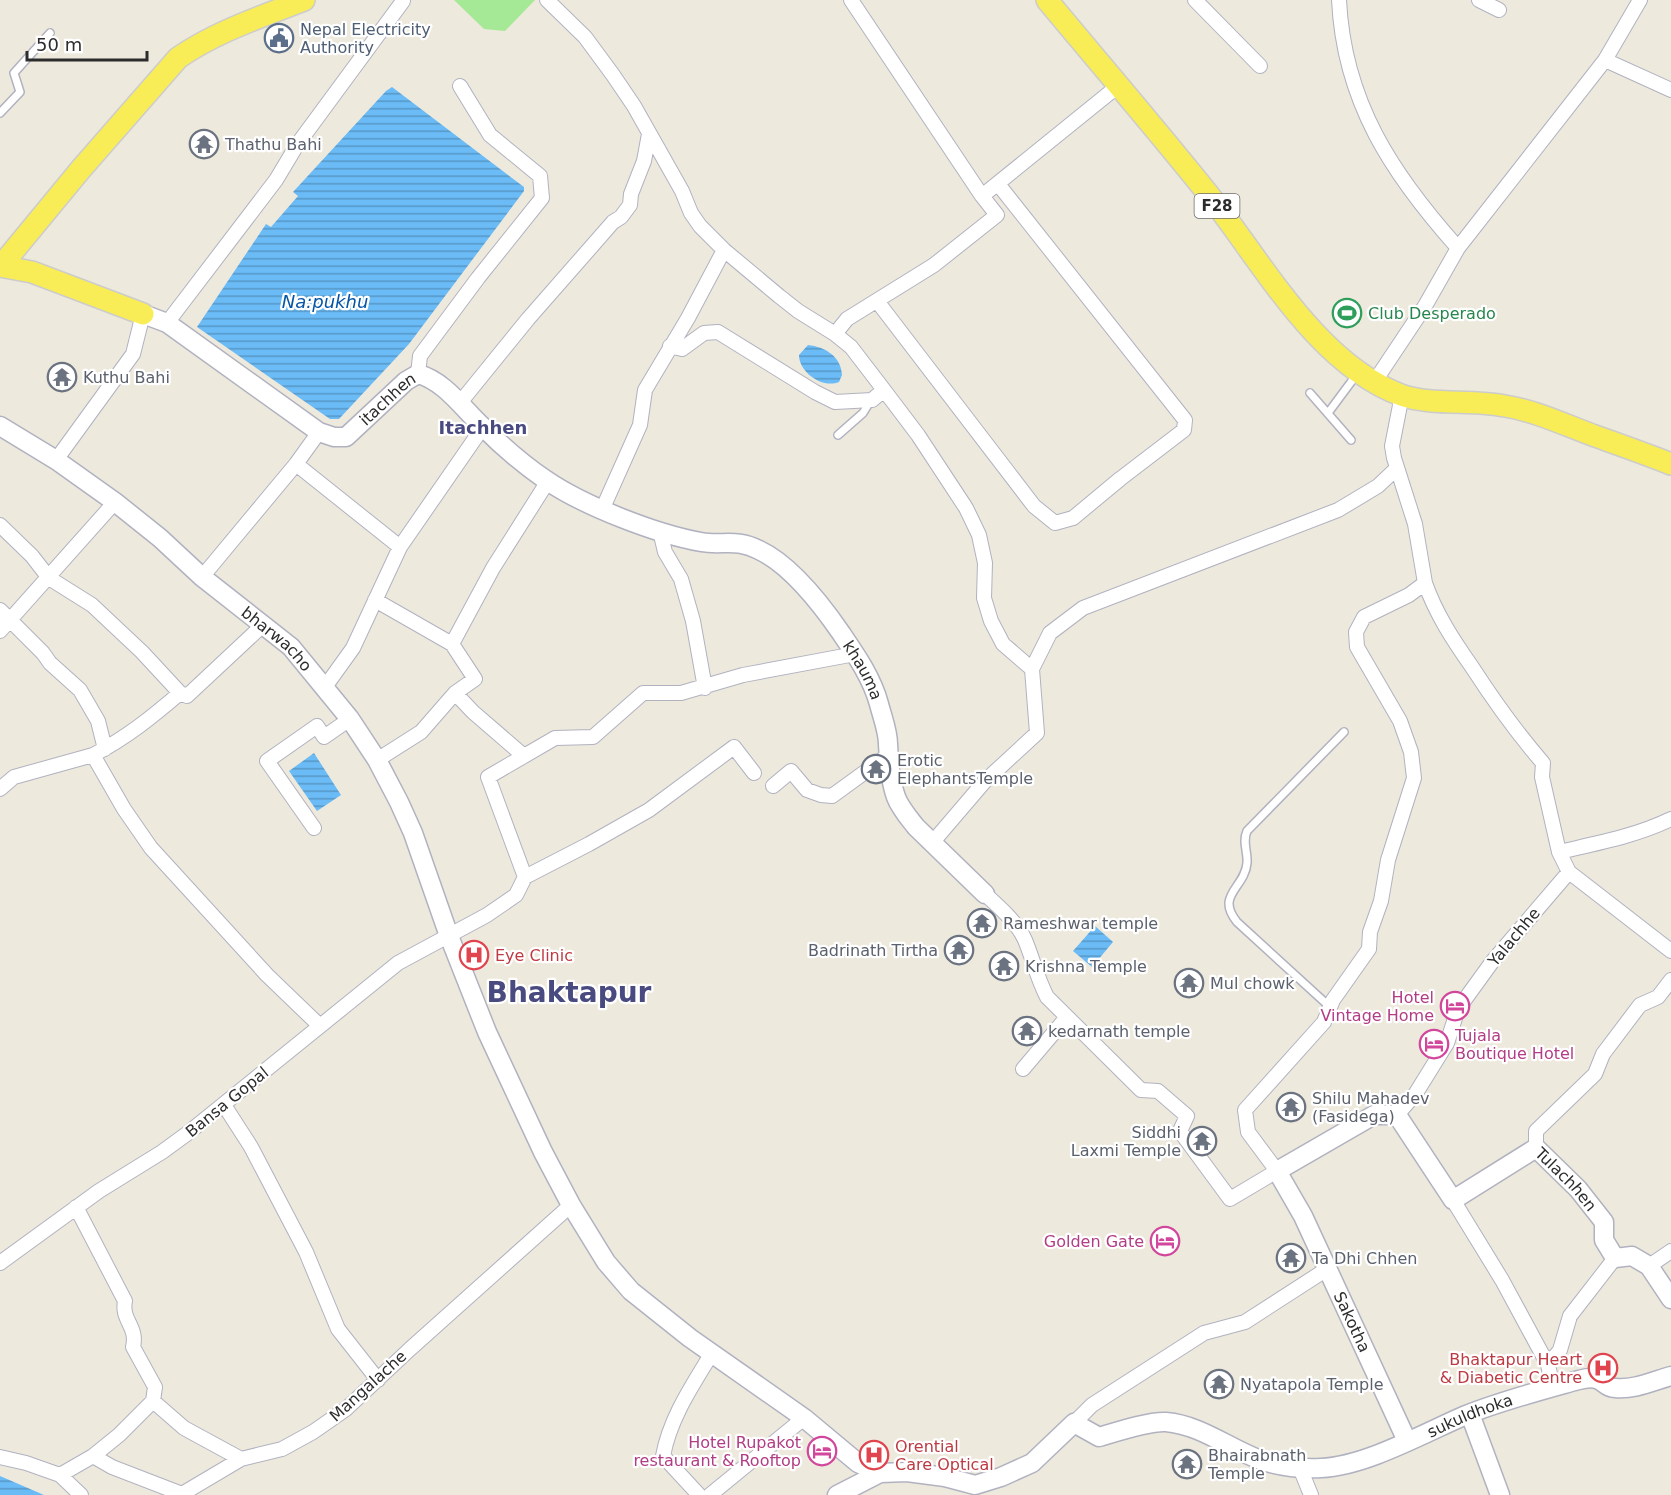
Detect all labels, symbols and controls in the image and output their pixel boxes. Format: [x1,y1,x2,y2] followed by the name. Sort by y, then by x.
[300,20,431,57] place label: Nepal Electricity Authority
[263,22,295,54] public building icon: Nepal Electricity Authority
[27,24,147,62] scale bar
[36,34,82,55] text: 50 m
[188,128,220,160] temple icon: Thathu Bahi
[224,135,322,154] place label: Thathu Bahi
[1194,194,1240,218] road number: F28
[282,291,368,312] water label: Na:pukhu
[1331,297,1363,329] sports icon: Club Desperado
[1368,304,1496,323] place label: Club Desperado
[46,361,78,393] temple icon: Kuthu Bahi
[83,368,170,387] place label: Kuthu Bahi
[355,368,419,429] street label: itachhen
[439,417,527,438] district label: Itachhen
[238,602,316,675] street label: bharwacho
[839,637,887,702] street label: khauma
[897,751,1033,788] place label: Erotic ElephantsTemple
[860,753,892,785] temple icon: Erotic ElephantsTemple
[1483,904,1544,971] street label: Yalachhe
[966,907,998,939] temple icon: Rameshwar temple
[1003,914,1158,933] place label: Rameshwar temple
[943,934,975,966] temple icon: Badrinath Tirtha
[458,939,490,971] hospital icon: Eye Clinic
[808,941,938,960] place label: Badrinath Tirtha
[495,946,573,965] place label: Eye Clinic
[988,950,1020,982] temple icon: Krishna Temple
[1025,957,1147,976] place label: Krishna Temple
[1173,967,1205,999] temple icon: Mul chowk
[1210,974,1295,993] place label: Mul chowk
[487,976,652,1009] district label: Bhaktapur
[1320,988,1434,1025] place label: Hotel Vintage Home
[1439,990,1471,1022] hotel icon: Hotel Vintage Home
[1011,1015,1043,1047] temple icon: kedarnath temple
[1048,1022,1190,1041] place label: kedarnath temple
[1454,1026,1574,1063] place label: Tujala Boutique Hotel
[1418,1028,1450,1060] hotel icon: Tujala Boutique Hotel
[182,1063,272,1141] street label: Bansa Gopal
[1312,1089,1429,1126] place label: Shilu Mahadev (Fasidega)
[1275,1091,1307,1123] temple icon: Shilu Mahadev (Fasidega)
[1071,1123,1181,1160] place label: Siddhi Laxmi Temple
[1186,1125,1218,1157] temple icon: Siddhi Laxmi Temple
[1531,1143,1601,1215] street label: Tulachhen
[1149,1225,1181,1257] hotel icon: Golden Gate
[1044,1232,1144,1251] place label: Golden Gate
[1275,1242,1307,1274] temple icon: Ta Dhi Chhen
[1311,1249,1417,1268] place label: Ta Dhi Chhen
[1330,1289,1374,1355] street label: Sakotha
[326,1347,410,1425] street label: Mangalache
[1440,1350,1582,1387] place label: Bhaktapur Heart & Diabetic Centre
[1587,1352,1619,1384] hospital icon: Bhaktapur Heart & Diabetic Centre
[1203,1368,1235,1400] temple icon: Nyatapola Temple
[1240,1375,1384,1394] place label: Nyatapola Temple
[1424,1390,1515,1441] street label: sukuldhoka
[633,1433,801,1470] place label: Hotel Rupakot restaurant & Rooftop
[806,1435,838,1467] hotel icon: Hotel Rupakot restaurant & Rooftop
[895,1437,994,1474] place label: Orential Care Optical
[858,1439,890,1471] hospital icon: Orential Care Optical
[1207,1446,1306,1483] place label: Bhairabnath Temple
[1171,1448,1203,1480] temple icon: Bhairabnath Temple

